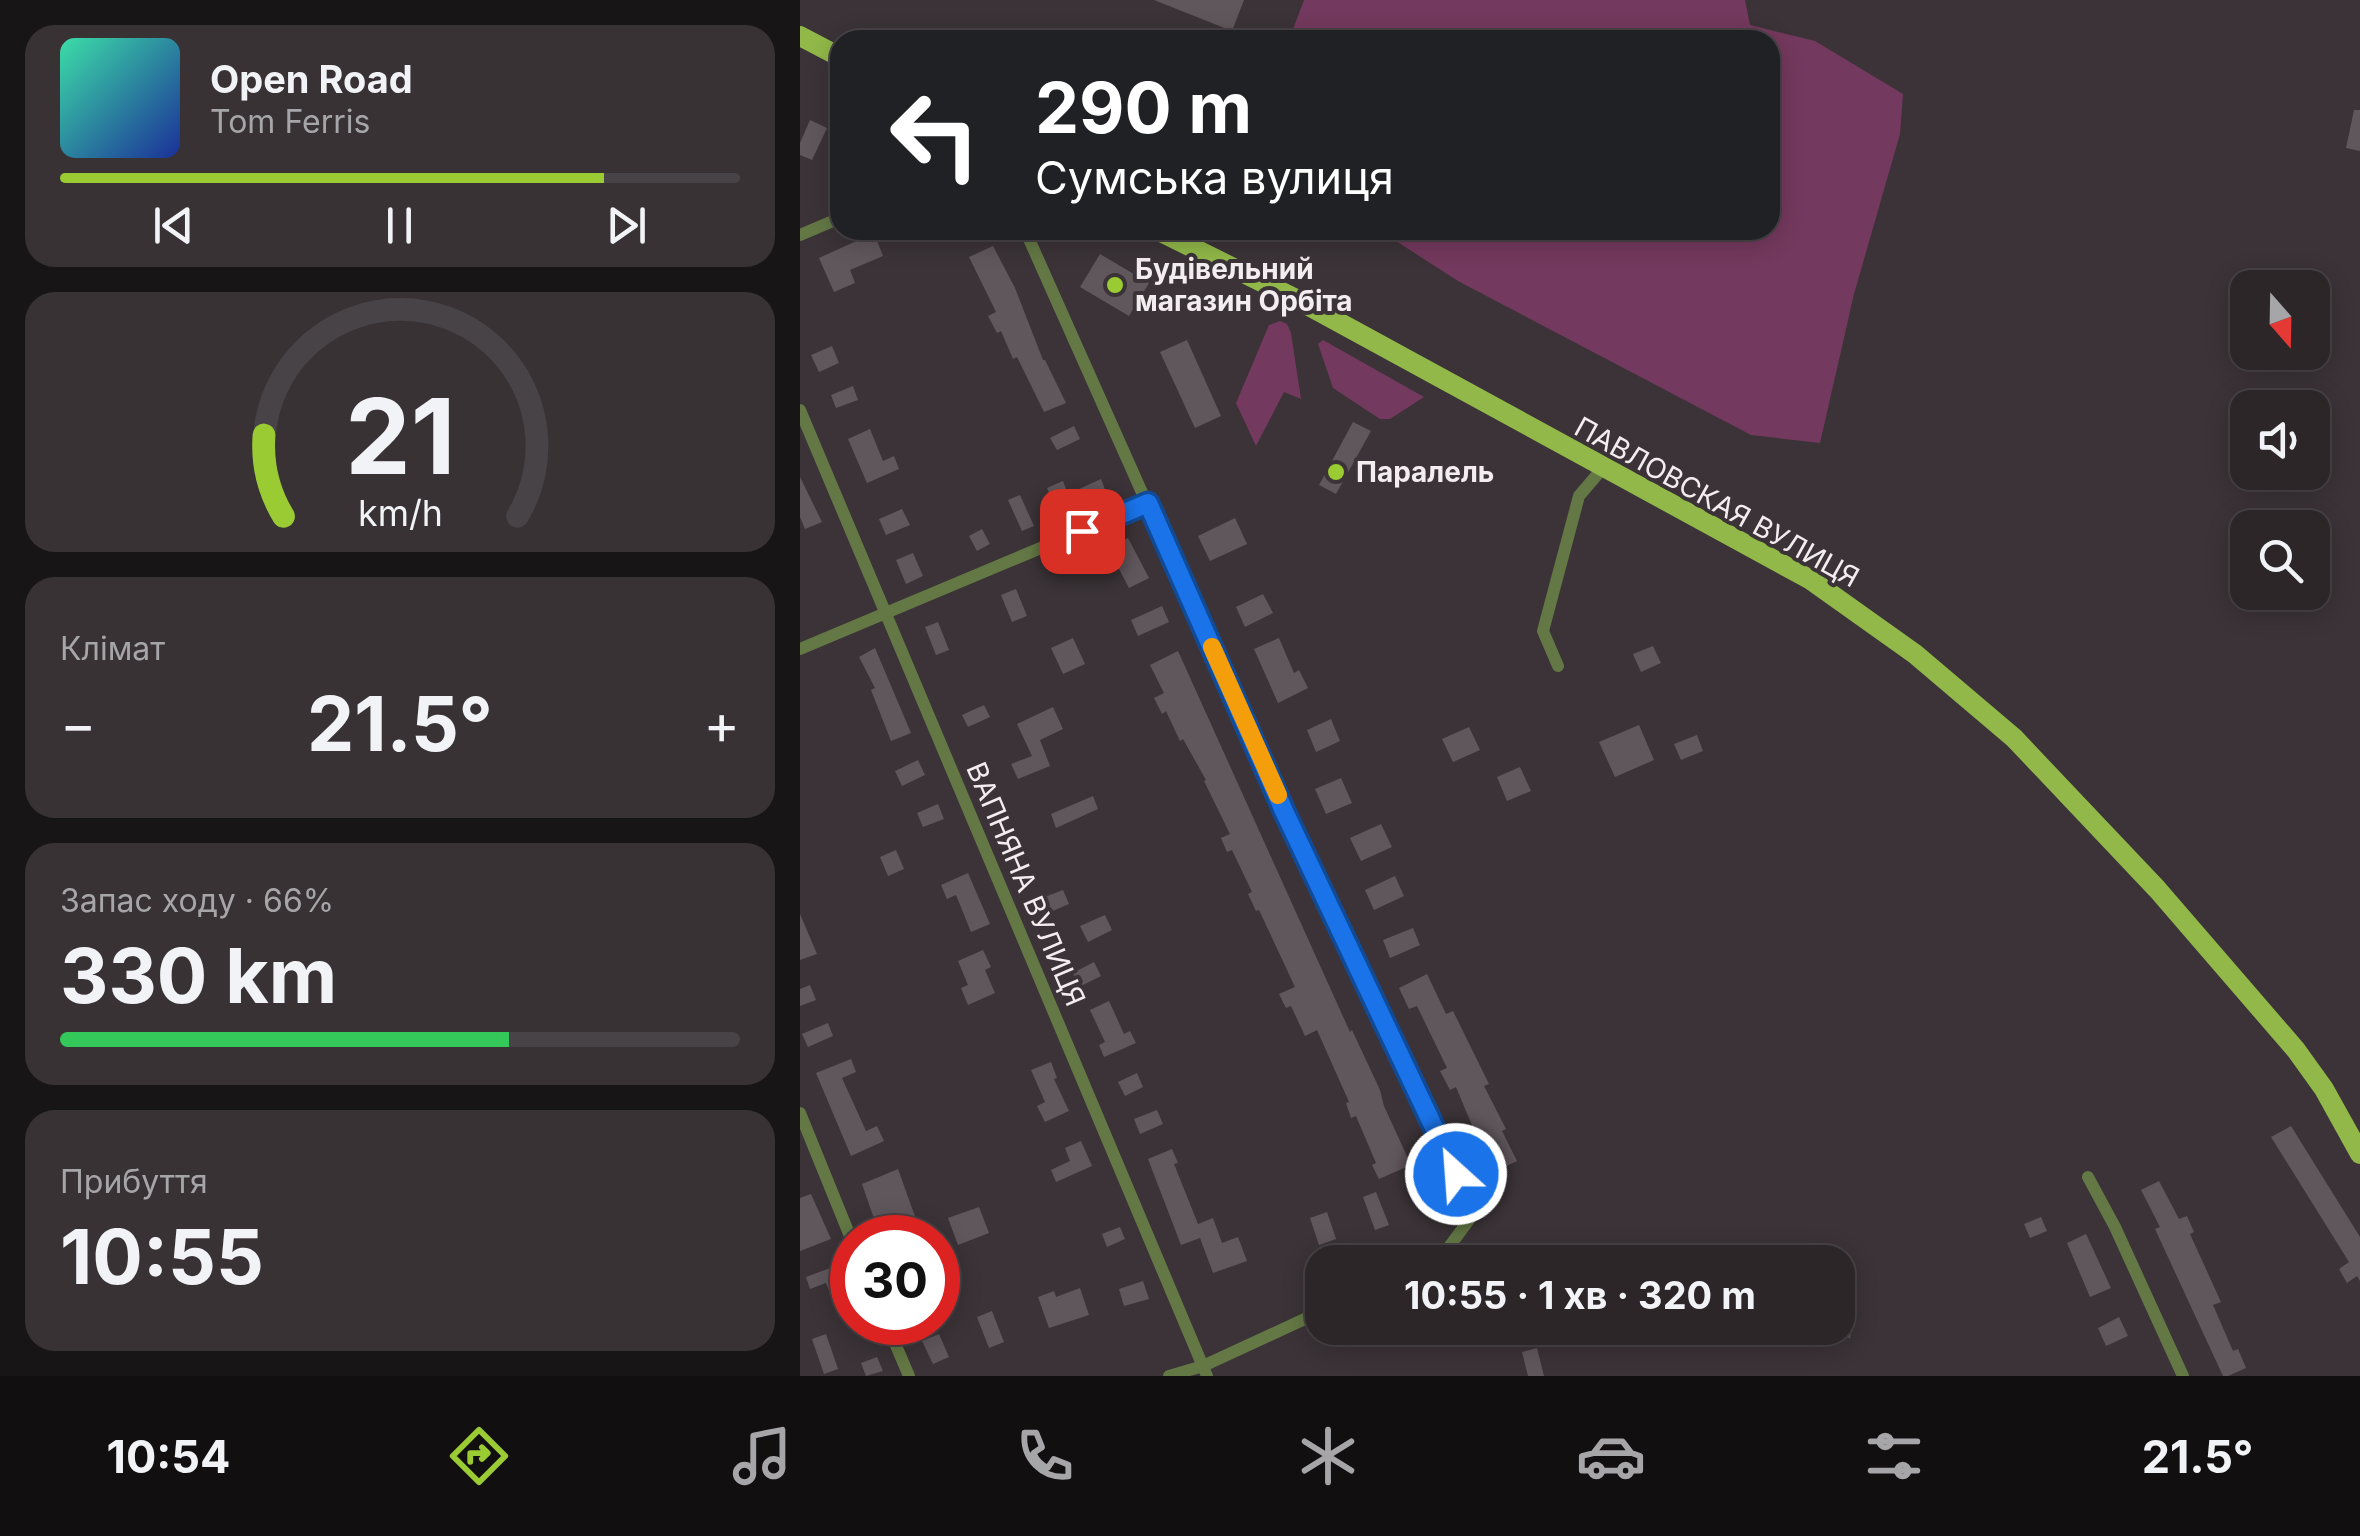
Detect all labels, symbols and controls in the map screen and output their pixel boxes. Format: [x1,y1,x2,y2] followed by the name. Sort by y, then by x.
[210,56,413,102] text: Open Road
[1035,65,1252,150] text: 290 m
[870,70,1000,200] icon: left
[210,102,370,141] text: Tom Ferris
[1035,150,1394,205] text: Сумська вулиця
[146,198,201,253] icon: previous
[372,198,427,253] icon: pause
[599,198,654,253] icon: next
[1135,252,1353,318] place label: Будівельний магазин Орбіта
[2230,270,2330,370] north arrow
[2230,270,2330,610] map controls
[1104,274,1126,296] marker: Будівельний магазин Орбіта
[345,373,455,499] text: 21
[2230,390,2330,490] button: sound
[1569,410,1865,594] street label: ПАВЛОВСКАЯ ВУЛИЦЯ
[1356,455,1494,489] place label: Паралель
[1325,461,1347,483] marker: Паралель
[1040,489,1125,574] pin
[358,491,442,535] text: km/h
[1055,504,1110,559] icon: arrive
[2230,510,2330,610] button: search
[60,629,165,668] text: Клімат
[307,678,493,769] text: 21.5°
[60,691,96,757] text: −
[704,691,740,757] text: +
[959,757,1093,1011] street label: ВАПНЯНА ВУЛИЦЯ
[60,881,334,920] text: Запас ходу · 66%
[60,930,337,1021] text: 330 km
[1404,1122,1508,1226] position arrow
[60,1162,208,1201] text: Прибуття
[60,1211,264,1302] text: 10:55
[830,1215,960,1345] speed limit sign: 30
[1404,1272,1756,1318] text: 10:55 · 1 хв · 320 m
[444,1421,514,1491] icon: directions
[727,1421,797,1491] icon: music
[1010,1421,1080,1491] icon: phone
[1293,1421,1363,1491] icon: climate
[1576,1421,1646,1491] icon: car
[1859,1421,1929,1491] icon: filters
[107,1429,231,1484] text: 10:54
[2142,1429,2253,1484] text: 21.5°

